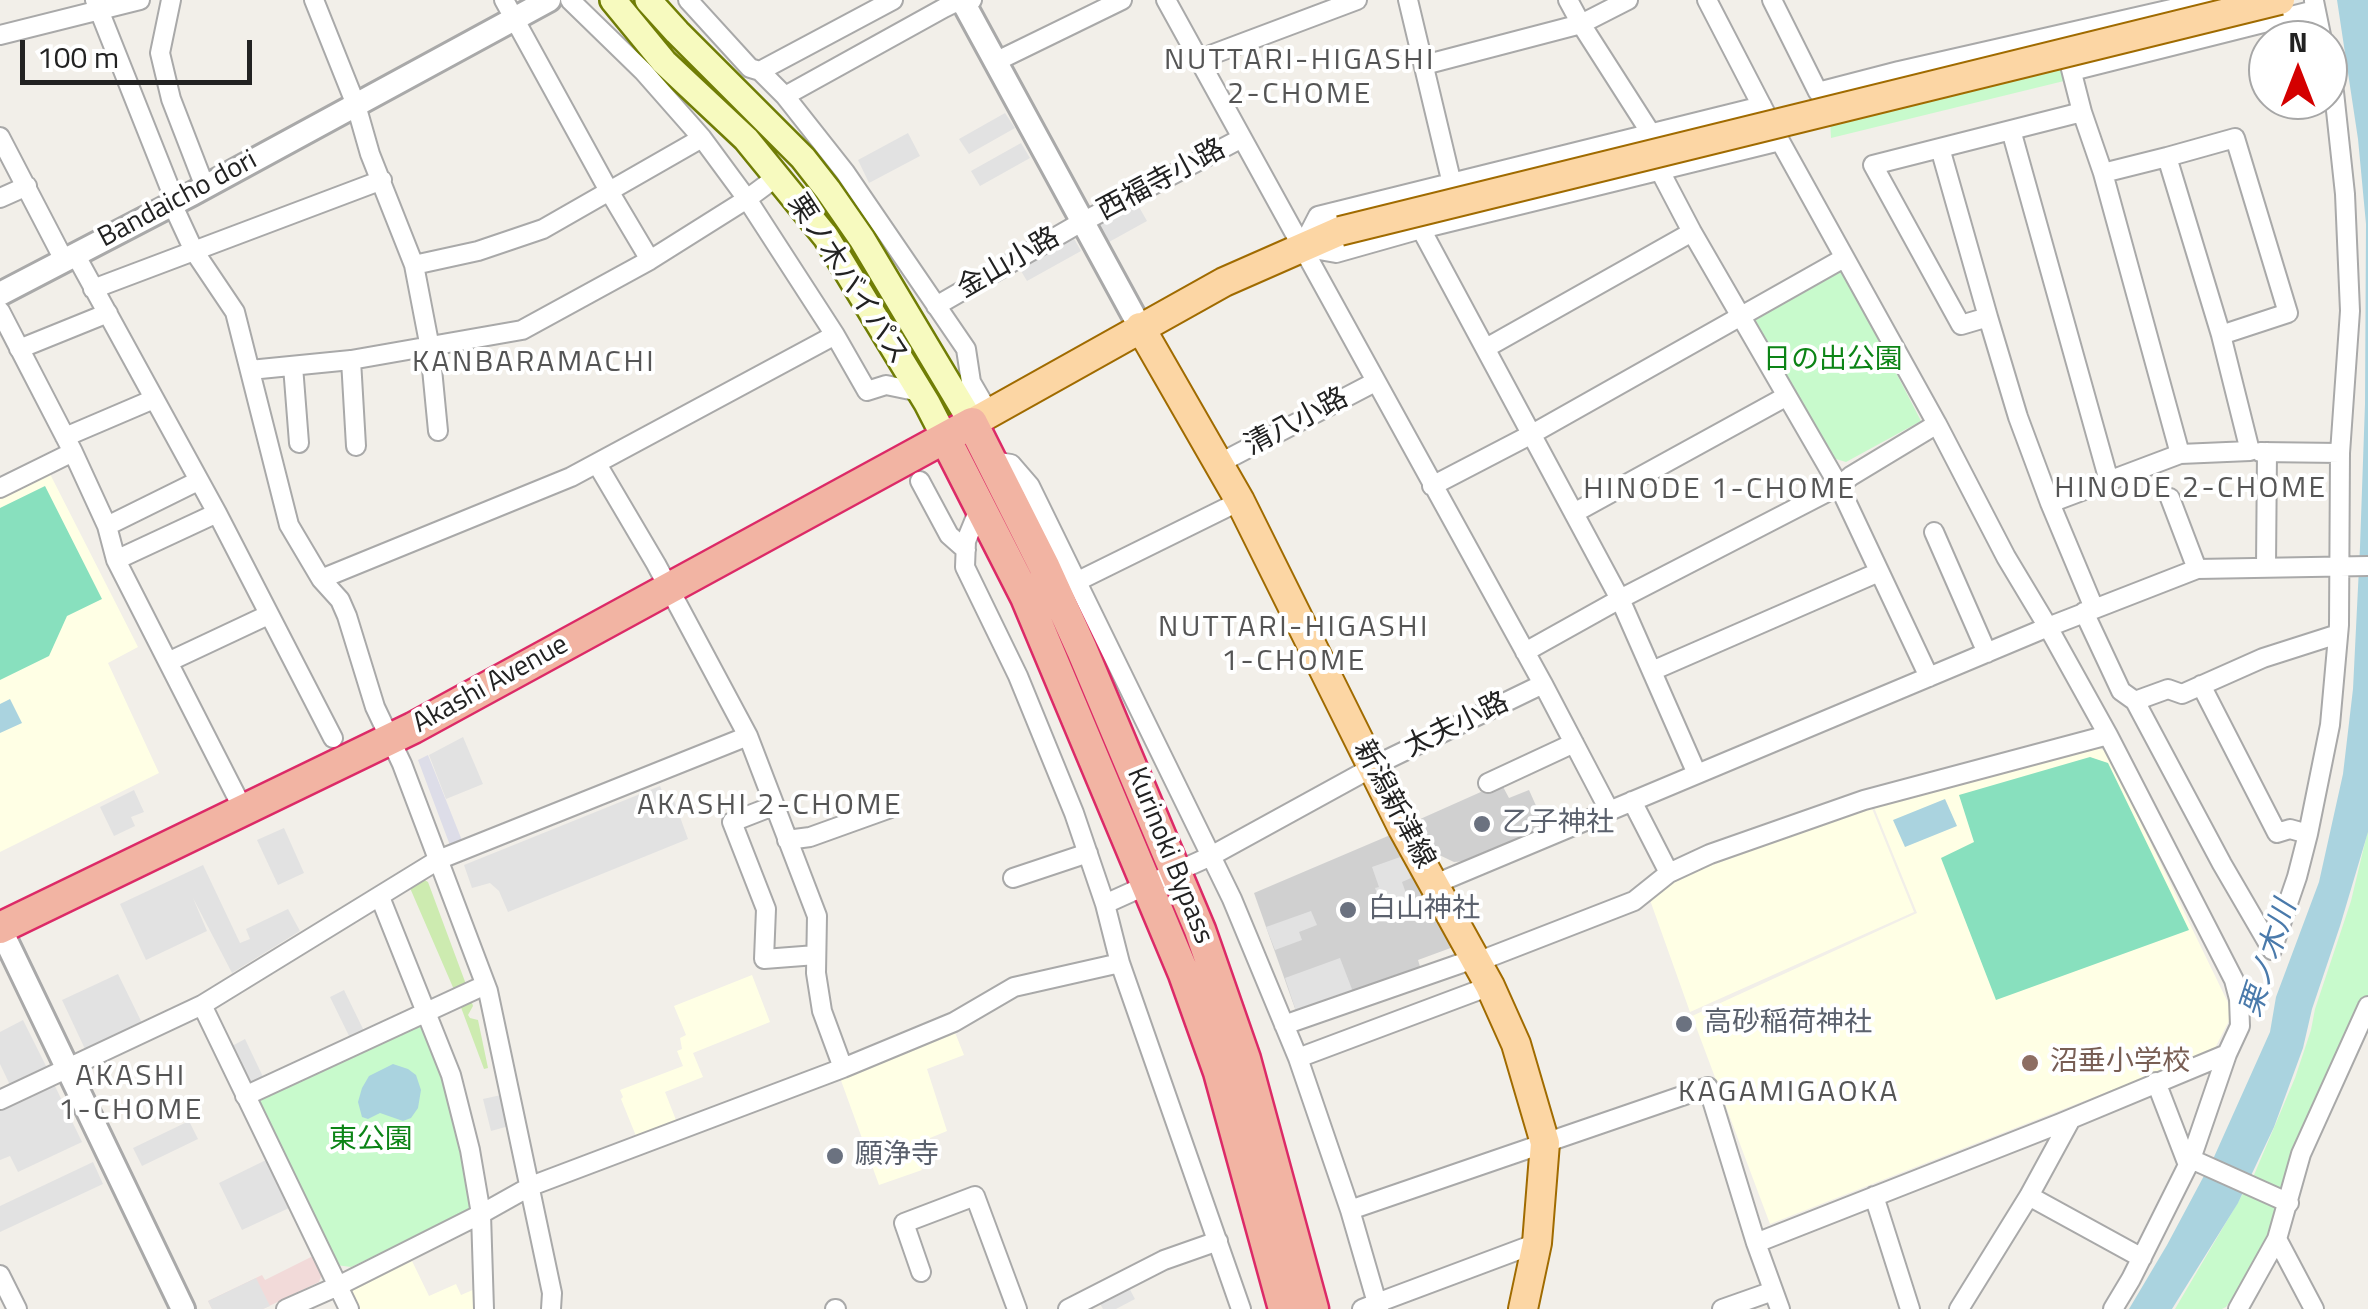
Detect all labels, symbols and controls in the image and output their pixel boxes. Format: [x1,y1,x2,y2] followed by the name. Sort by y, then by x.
[25,20,258,82] scale bar
[2248,20,2348,120] north arrow
[2288,20,2308,63] text: N
[37,34,119,80] text: 100 m
[1164,44,1436,114] district label: NUTTARI-HIGASHI 2-CHOME
[1092,133,1232,229] street label: 西福寺小路
[93,144,263,256] street label: Bandaicho dori
[780,189,914,371] street label: 栗ノ木バイパス
[952,221,1066,307] street label: 金山小路
[1763,344,1903,378] park label: 日の出公園
[412,346,656,382] district label: KANBARAMACHI
[1240,382,1354,464] street label: 清八小路
[2054,472,2328,508] district label: HINODE 2-CHOME
[1583,473,1857,509] district label: HINODE 1-CHOME
[1158,611,1430,682] district label: NUTTARI-HIGASHI 1-CHOME
[408,629,574,741] street label: Akashi Avenue
[1399,686,1515,766] street label: 太夫小路
[1345,735,1441,875] street label: 新潟新津線
[1118,763,1220,949] street label: Kurinoki Bypass
[637,789,903,825] district label: AKASHI 2-CHOME
[1502,807,1614,841] place label: 乙子神社
[1471,813,1493,835] marker: 乙子神社
[1368,893,1480,927] place label: 白山神社
[2234,896,2306,1022] water label: 栗ノ木川
[1337,899,1359,921] marker: 白山神社
[1704,1007,1872,1041] place label: 高砂稲荷神社
[1673,1013,1695,1035] marker: 高砂稲荷神社
[2050,1046,2190,1080] place label: 沼垂小学校
[2019,1052,2041,1074] marker: 沼垂小学校
[58,1060,204,1130] district label: AKASHI 1-CHOME
[1678,1076,1900,1112] district label: KAGAMIGAOKA
[329,1124,413,1158] park label: 東公園
[855,1139,939,1173] place label: 願浄寺
[824,1145,846,1167] marker: 願浄寺

